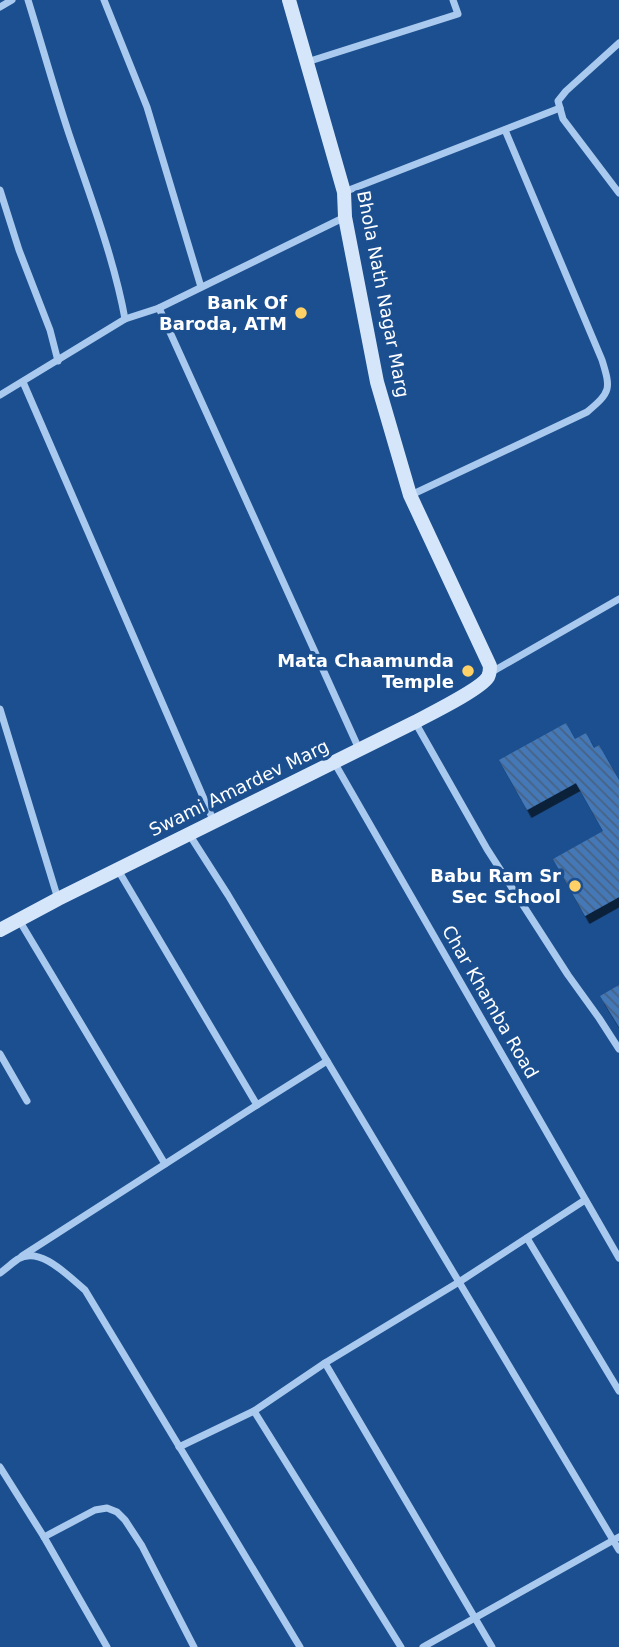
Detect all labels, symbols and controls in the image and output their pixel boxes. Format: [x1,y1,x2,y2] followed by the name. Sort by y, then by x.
[353,189,414,399] street label: Bhola Nath Nagar Marg
[159,292,287,334] place label: Bank Of Baroda, ATM
[293,305,309,321] marker: Bank Of Baroda, ATM
[277,650,454,692] place label: Mata Chaamunda Temple
[460,663,476,679] marker: Mata Chaamunda Temple
[145,735,332,840] street label: Swami Amardev Marg
[430,865,561,907] place label: Babu Ram Sr Sec School
[567,878,583,894] marker: Babu Ram Sr Sec School
[438,921,543,1082] street label: Char Khamba Road

